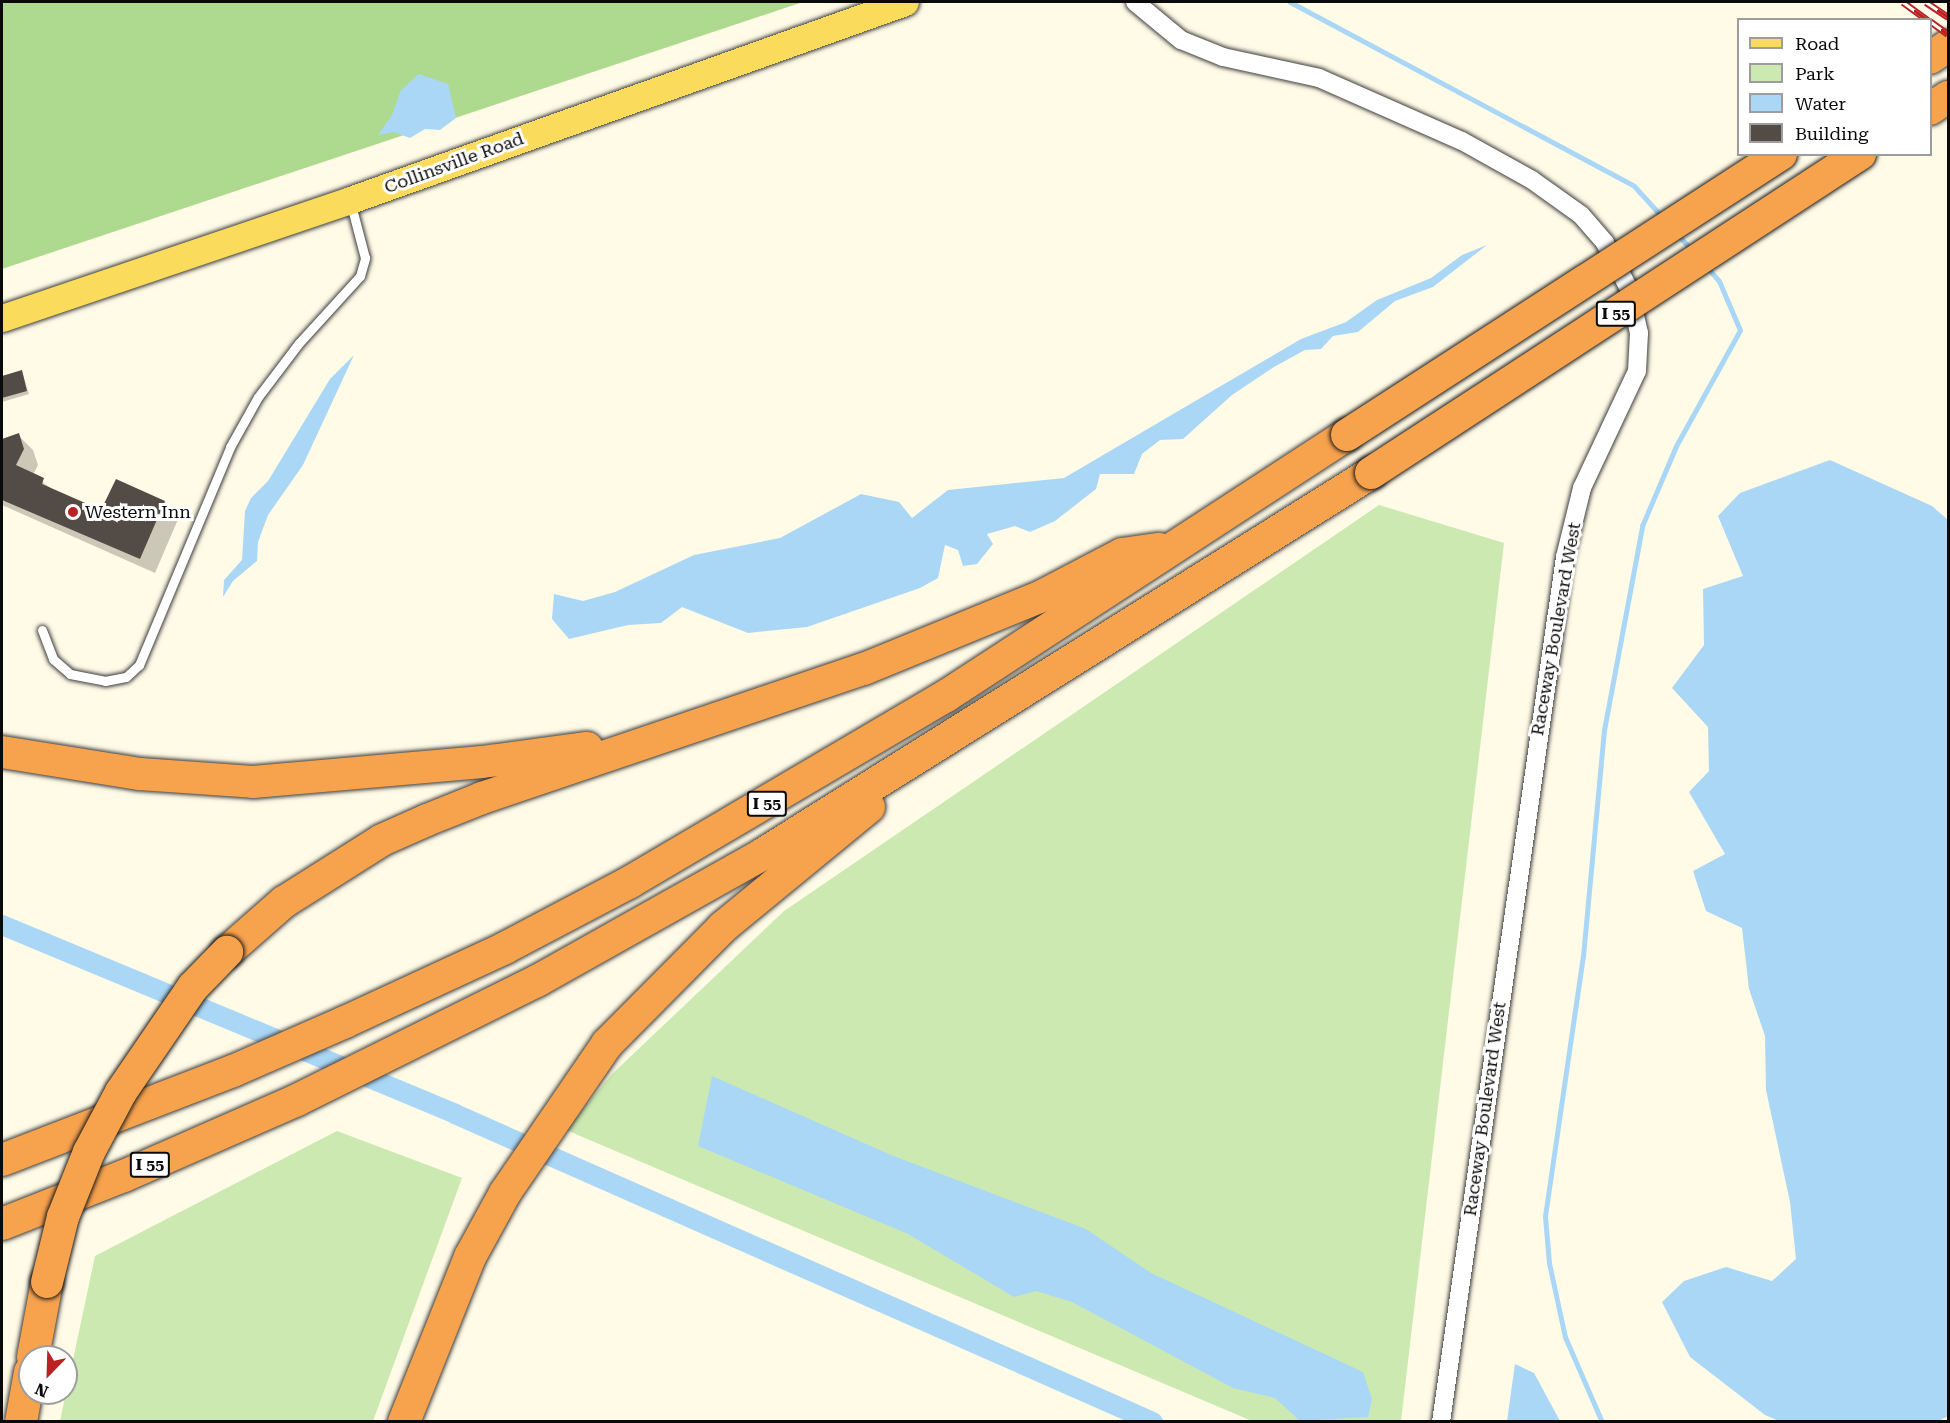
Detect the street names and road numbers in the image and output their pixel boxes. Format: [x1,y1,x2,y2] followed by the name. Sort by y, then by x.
[381,128,527,198] street label: Collinsville Road
[1595,301,1637,327] road number: I 55
[1527,521,1585,737] street label: Raceway Boulevard West
[746,791,788,817] road number: I 55
[1459,1000,1511,1218] street label: Raceway Boulevard West
[129,1152,171,1178] road number: I 55

